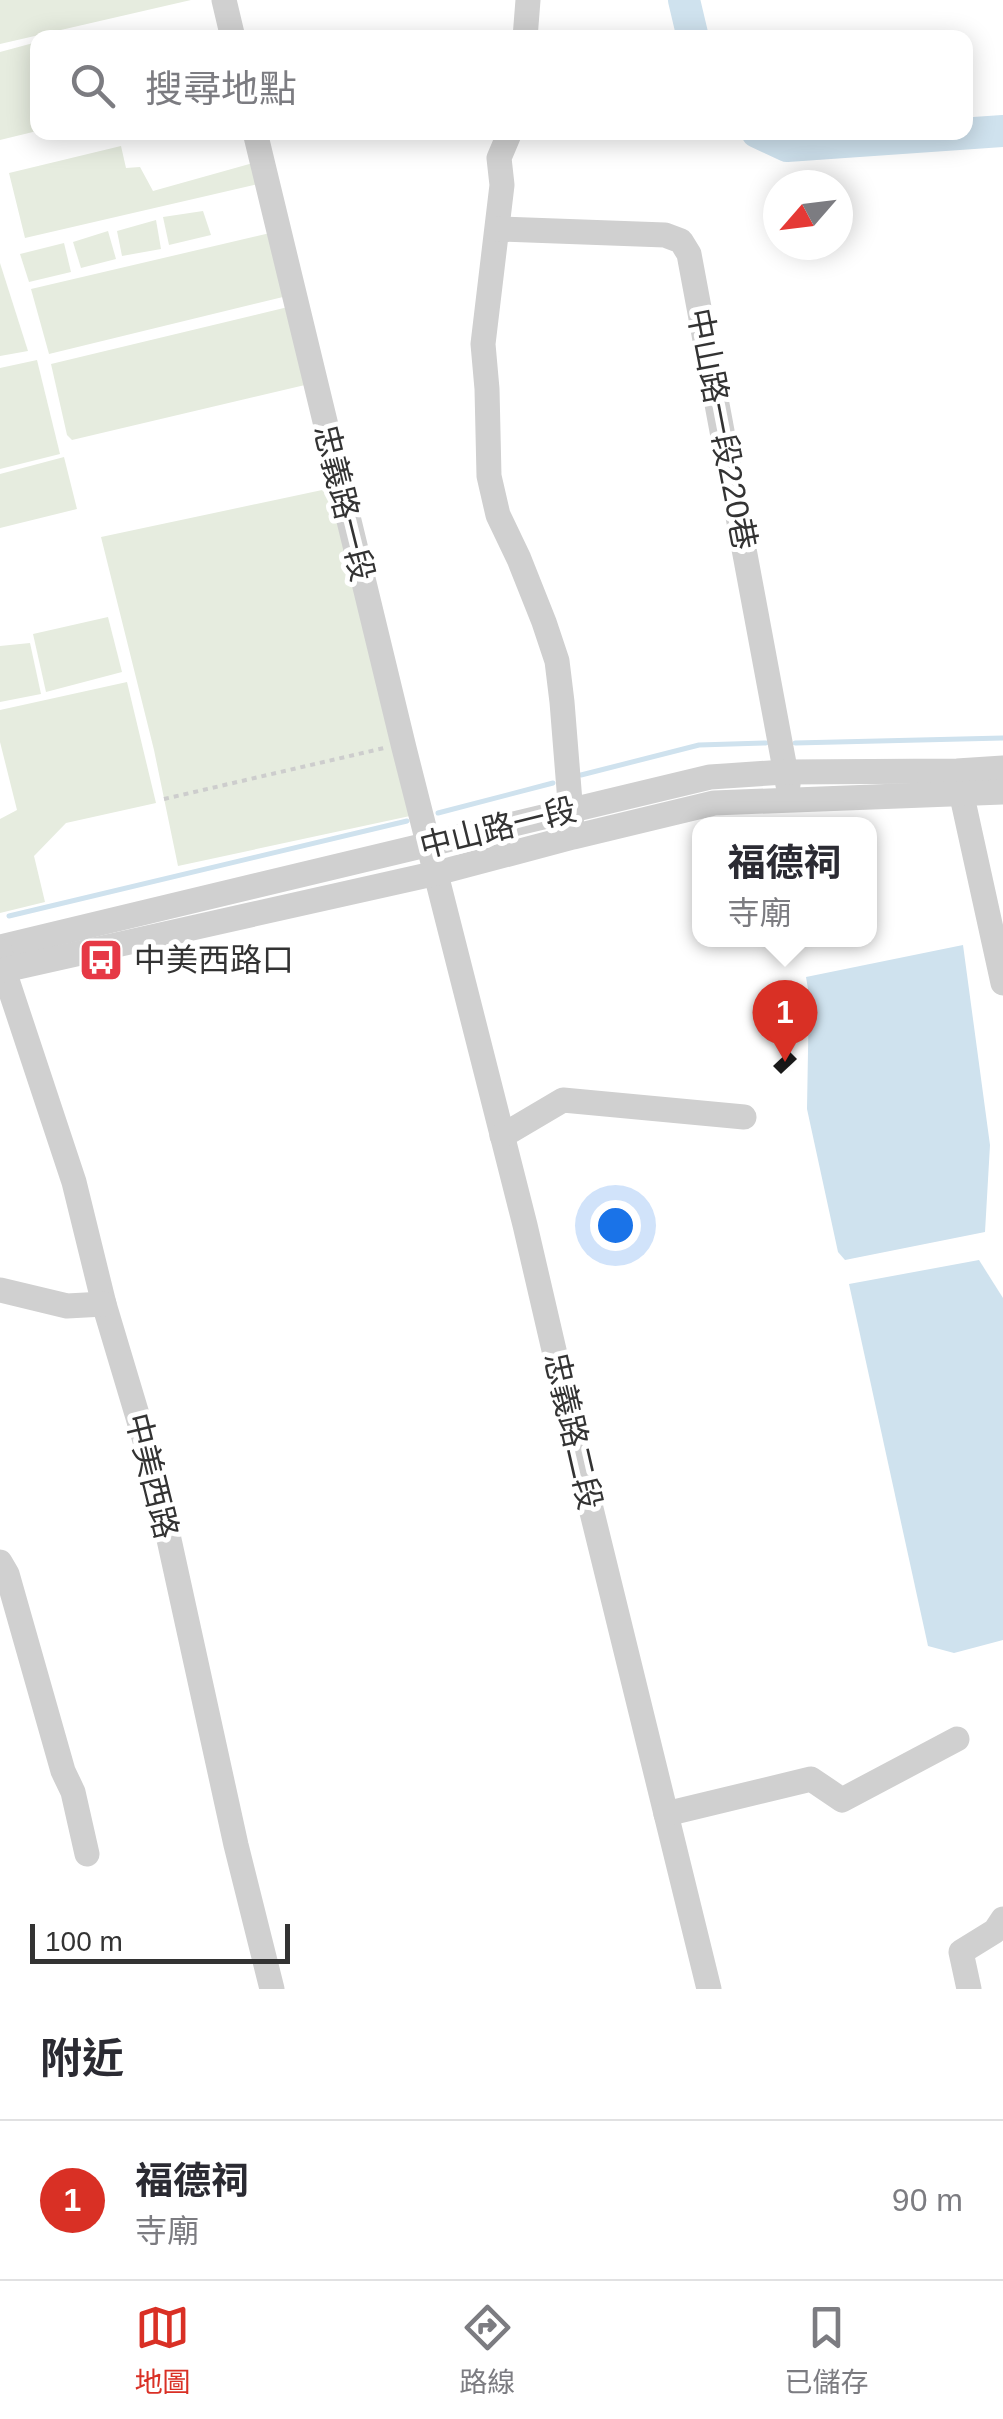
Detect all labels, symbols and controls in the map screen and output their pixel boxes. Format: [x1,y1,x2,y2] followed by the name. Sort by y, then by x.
[30,30,973,140] search box
[65,58,120,113] icon: search
[145,68,297,110] text: 搜尋地點
[763,170,853,260] north arrow
[681,305,763,553] street label: 中山路一段220巷
[307,421,381,585] street label: 忠義路一段
[416,791,580,865] street label: 中山路一段
[692,817,877,947] popup
[727,842,842,884] text: 福德祠
[727,895,792,931] text: 寺廟
[78,937,124,983] bus stop icon: 中美西路口
[134,942,294,978] place label: 中美西路口
[752,980,818,1062] pin: 1
[590,1200,641,1251] your location
[537,1349,609,1513] street label: 忠義路二段
[119,1410,185,1542] street label: 中美西路
[30,1919,290,1964] scale bar
[45,1926,123,1957] text: 100 m
[40,2035,124,2082] text: 附近
[135,2160,249,2202] text: 福德祠
[64,2182,81,2218] text: 1
[892,2182,963,2218] text: 90 m
[135,2213,199,2249] text: 寺廟
[134,2300,191,2400] tab: 地圖
[459,2300,516,2400] tab: 路線
[784,2300,869,2400] tab: 已儲存

